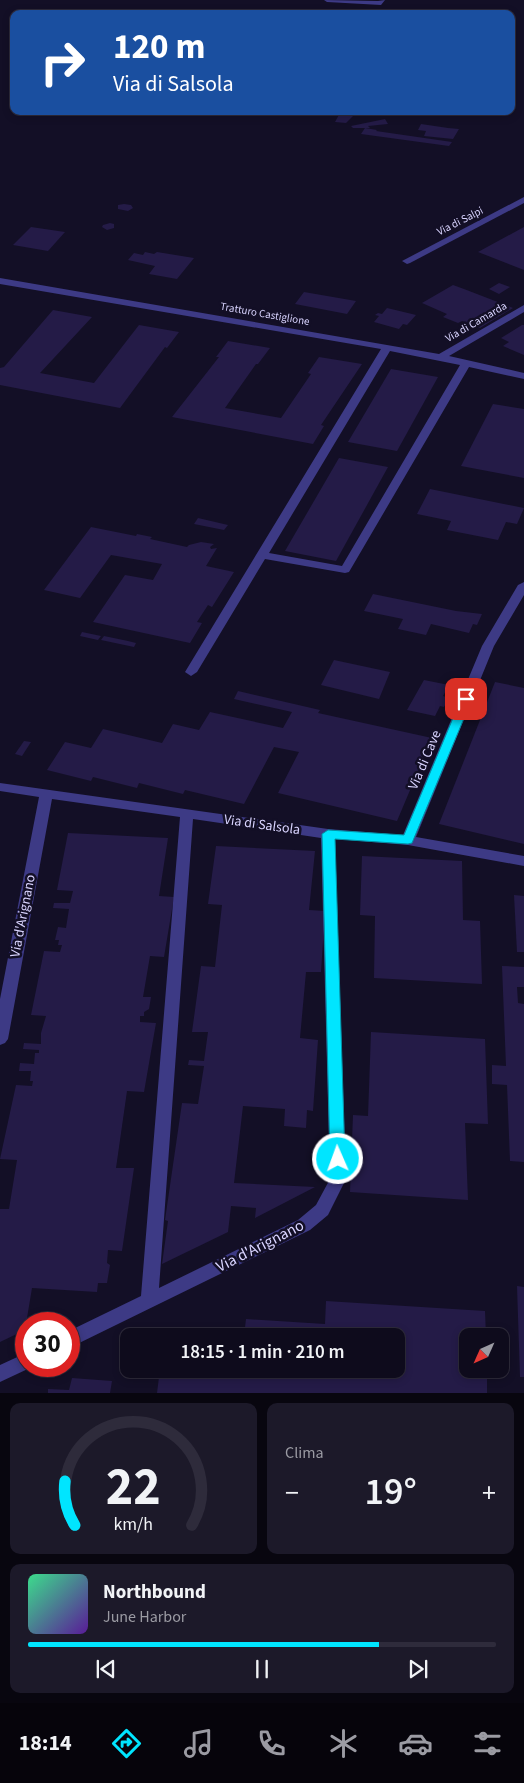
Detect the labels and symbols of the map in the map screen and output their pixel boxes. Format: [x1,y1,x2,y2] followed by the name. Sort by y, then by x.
[434,203,486,239] street label: Via di Salpi
[442,298,510,346] street label: Via di Camarda
[219,299,311,329] street label: Tratturo Castiglione
[445,678,487,720] pin
[403,727,447,793] street label: Via di Cave
[223,810,301,840] street label: Via di Salsola
[5,873,41,959] street label: Via d'Arignano
[311,1132,363,1184] position arrow
[212,1214,308,1278] street label: Via d'Arignano
[15,1312,80,1377] speed limit sign: 30
[459,1328,509,1378] north arrow

